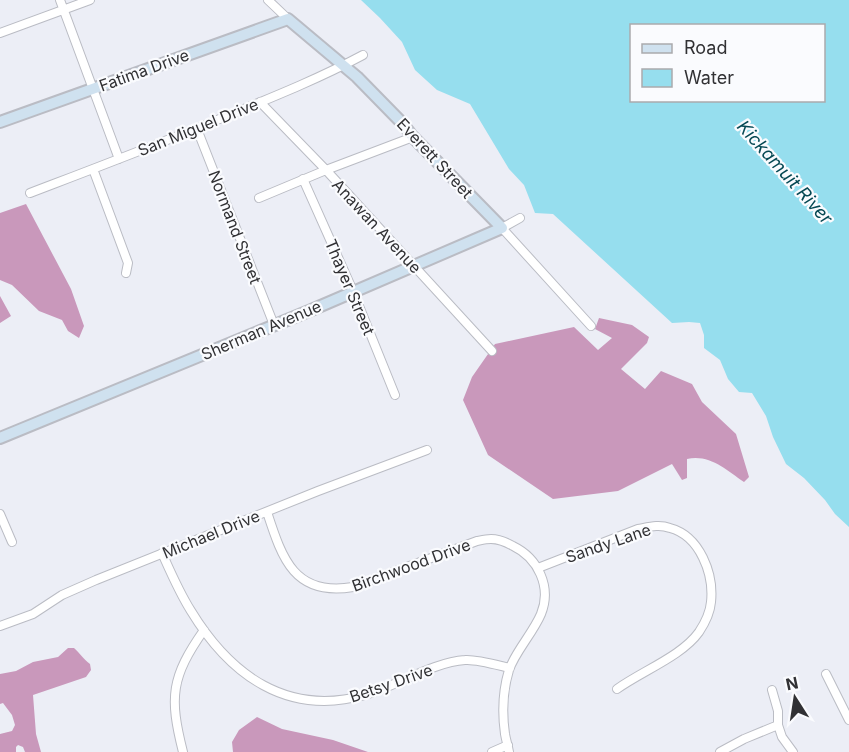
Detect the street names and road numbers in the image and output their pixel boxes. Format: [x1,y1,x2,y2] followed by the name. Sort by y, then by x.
[96,44,192,96] street label: Fatima Drive
[135,94,261,160] street label: San Miguel Drive
[393,114,477,202] street label: Everett Street
[204,167,266,287] street label: Normand Street
[328,175,426,277] street label: Anawan Avenue
[321,236,379,338] street label: Thayer Street
[198,296,324,364] street label: Sherman Avenue
[159,505,263,563] street label: Michael Drive
[563,519,653,567] street label: Sandy Lane
[349,534,473,596] street label: Birchwood Drive
[347,659,435,707] street label: Betsy Drive

